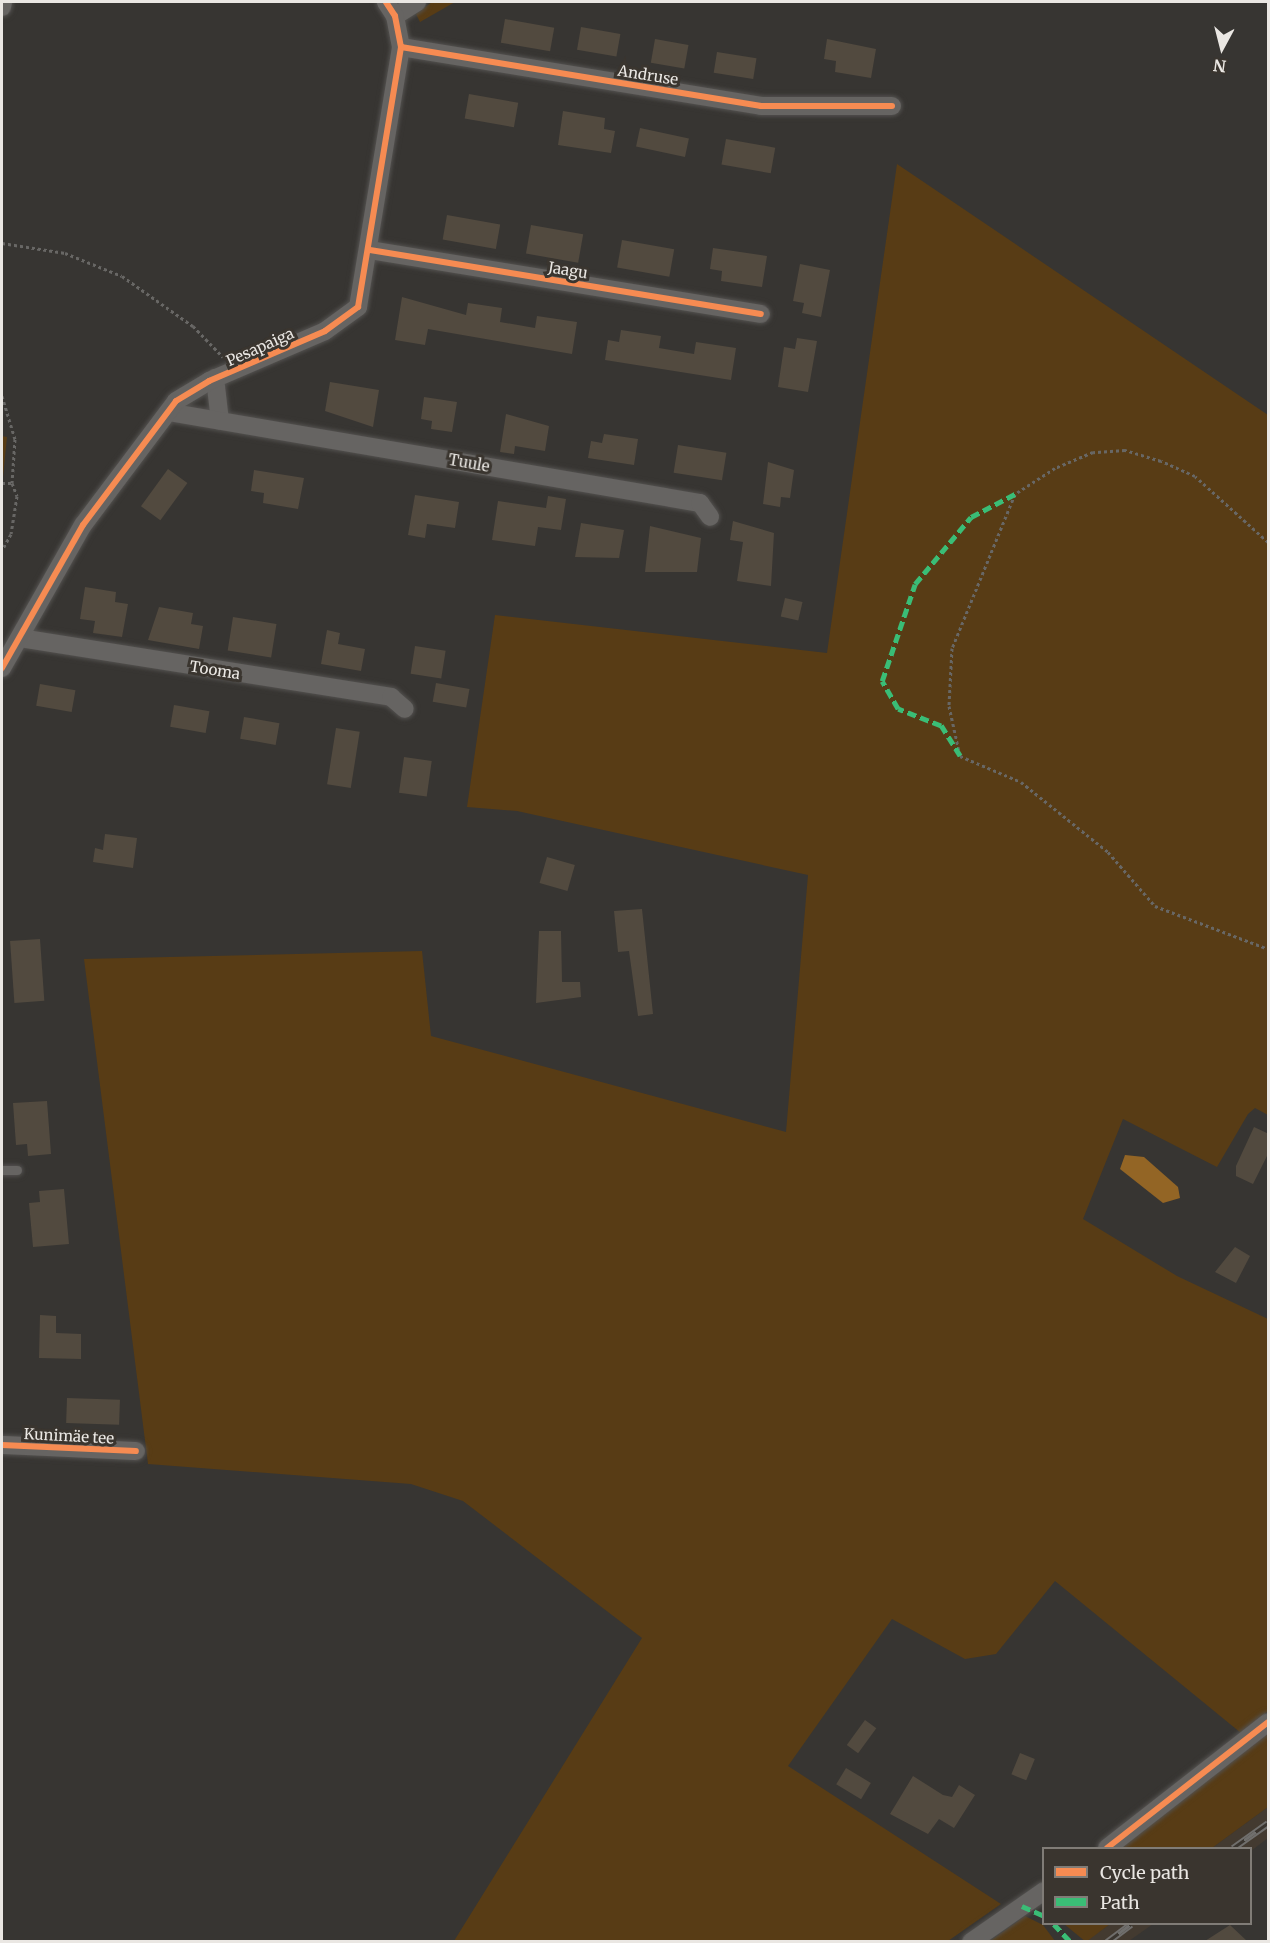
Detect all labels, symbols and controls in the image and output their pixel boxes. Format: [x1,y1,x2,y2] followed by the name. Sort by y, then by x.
[1192,18,1252,78] north arrow
[1212,55,1227,77] text: N
[616,61,680,89] street label: Andruse
[547,258,589,282] street label: Jaagu
[223,324,297,370] street label: Pesapaiga
[447,451,491,475] street label: Tuule
[189,657,241,683] street label: Tooma
[23,1425,115,1447] street label: Kunimäe tee
[1042,1847,1252,1925] legend
[1100,1861,1189,1884] text: Cycle path
[1100,1891,1140,1914] text: Path

